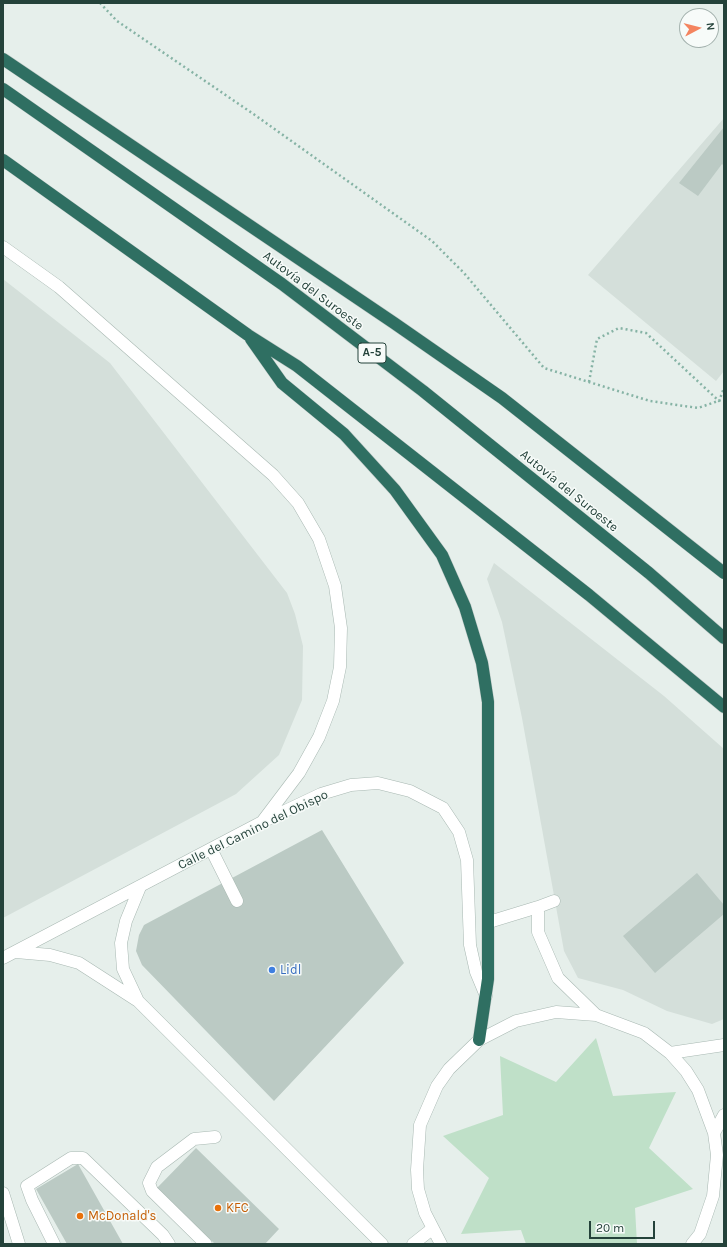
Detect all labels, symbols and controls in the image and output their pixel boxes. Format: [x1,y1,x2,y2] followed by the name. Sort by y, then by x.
[679,8,719,48] north arrow
[703,22,717,31] text: N
[260,248,366,334] street label: Autovía del Suroeste
[358,343,386,363] road number: A-5
[517,447,621,535] street label: Autovía del Suroeste
[175,787,331,873] street label: Calle del Camino del Obispo
[280,962,301,978] place label: Lidl
[267,965,277,975] marker: Lidl
[226,1200,249,1216] place label: KFC
[213,1203,223,1213] marker: KFC
[88,1208,156,1224] place label: McDonald's
[75,1211,85,1221] marker: McDonald's
[591,1213,657,1239] scale bar
[596,1221,624,1235] text: 20 m

